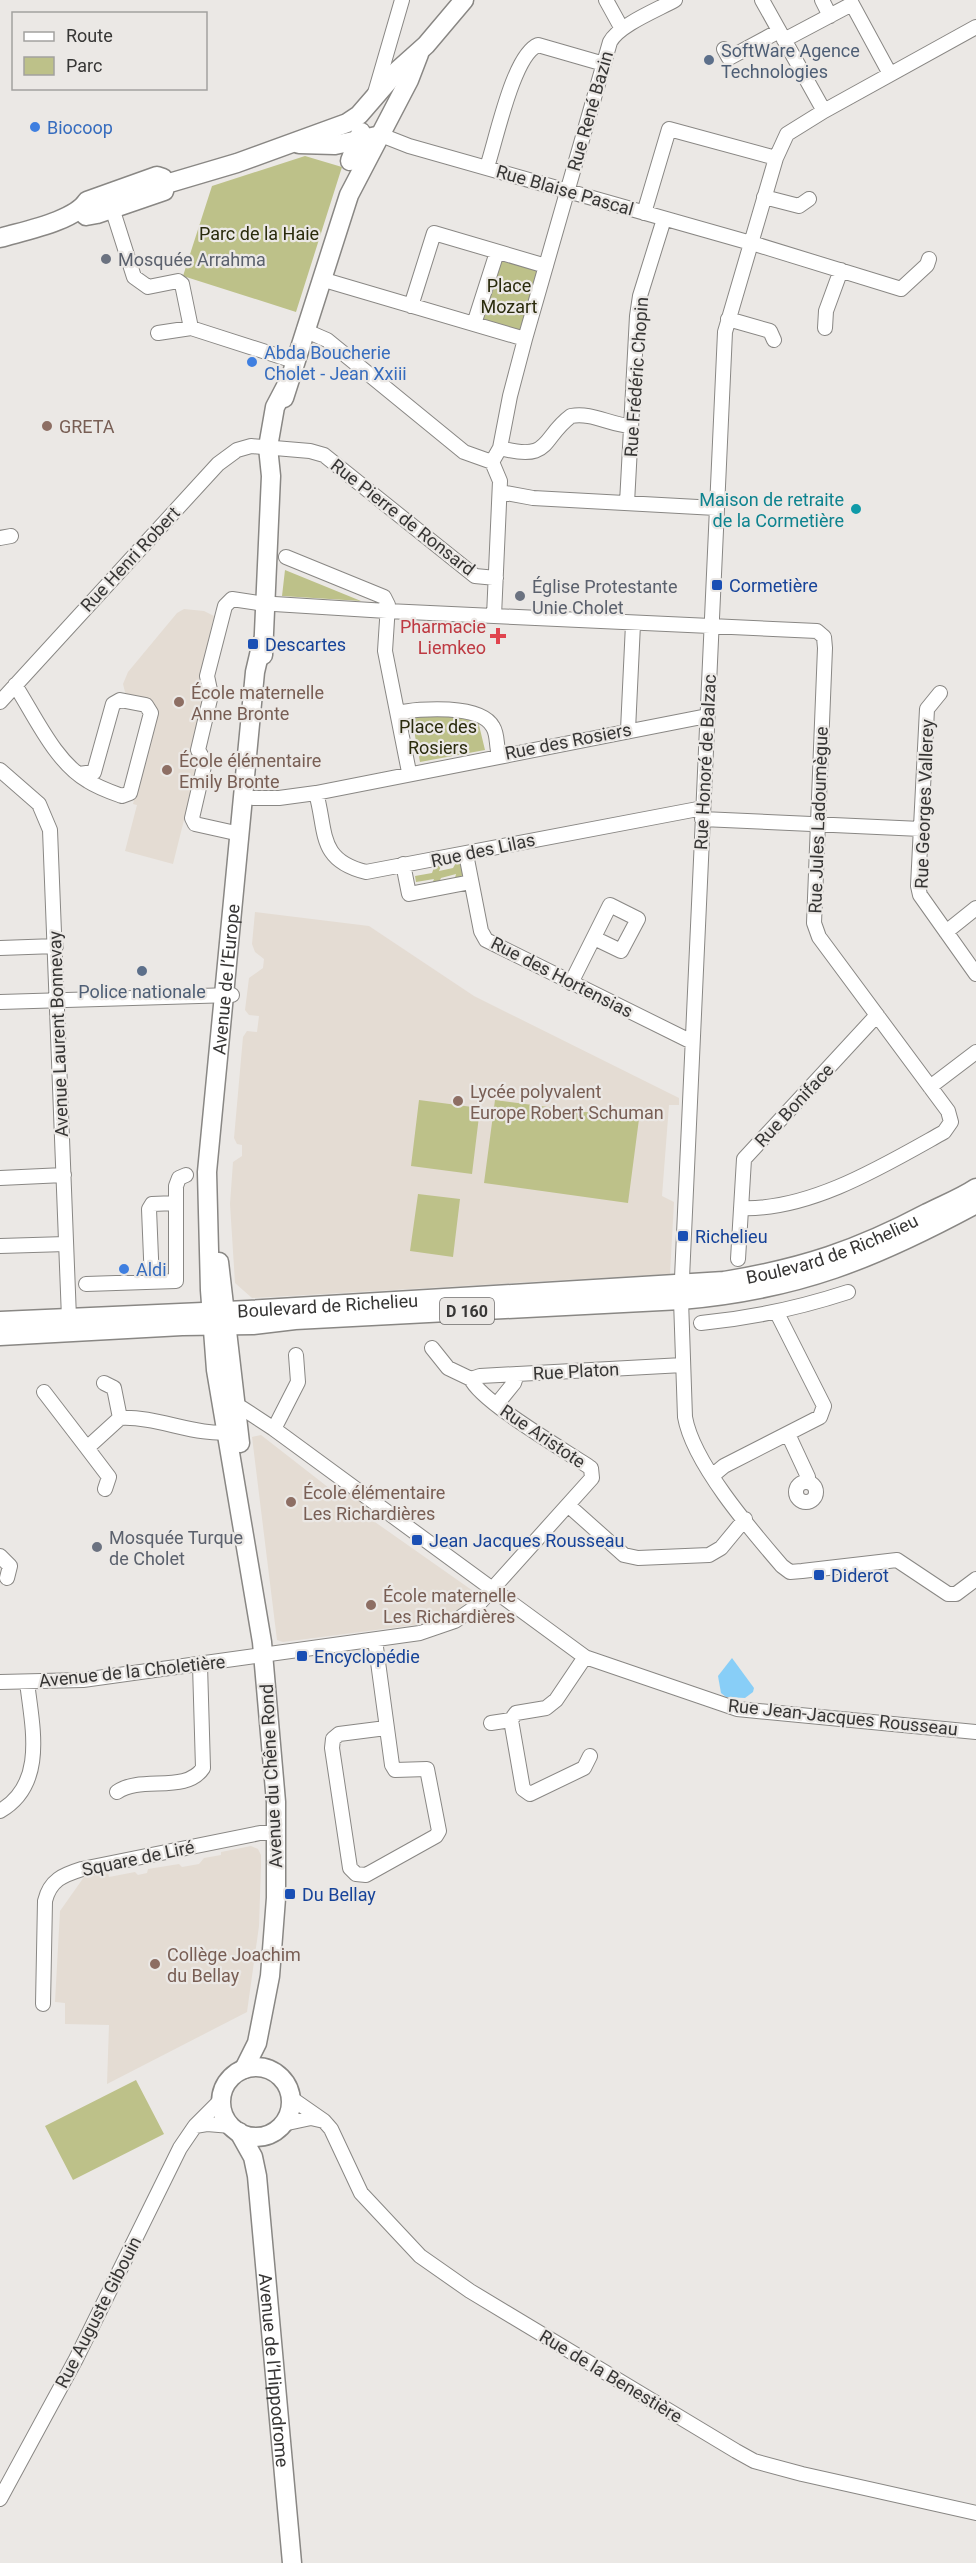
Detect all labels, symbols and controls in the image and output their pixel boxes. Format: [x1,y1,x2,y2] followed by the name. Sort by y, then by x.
[12,12,207,90] legend
[66,25,113,46] text: Route
[721,40,860,82] place label: SoftWare Agence Technologies
[563,49,617,173] street label: Rue René Bazin
[702,53,716,67] marker: SoftWare Agence Technologies
[66,55,102,76] text: Parc
[47,117,113,138] place label: Biocoop
[28,120,42,134] marker: Biocoop
[494,160,636,220] street label: Rue Blaise Pascal
[199,223,319,244] park label: Parc de la Haie
[118,249,266,270] place label: Mosquée Arrahma
[99,252,113,266] marker: Mosquée Arrahma
[481,275,538,317] park label: Place Mozart
[620,296,652,458] street label: Rue Frédéric Chopin
[264,342,407,384] place label: Abda Boucherie Cholet - Jean Xxiii
[245,355,259,369] marker: Abda Boucherie Cholet - Jean Xxiii
[59,416,115,437] place label: GRETA
[40,419,54,433] marker: GRETA
[327,454,479,580] street label: Rue Pierre de Ronsard
[699,489,844,531] place label: Maison de retraite de la Cormetière
[76,502,184,616] street label: Rue Henri Robert
[849,502,863,516] marker: Maison de retraite de la Cormetière
[729,575,818,596] place label: Cormetière
[532,576,678,618] place label: Église Protestante Unie Cholet
[710,578,724,592] marker: Cormetière
[513,589,527,603] marker: Église Protestante Unie Cholet
[400,616,486,658] place label: Pharmacie Liemkeo
[491,629,505,643] marker: Pharmacie Liemkeo
[265,634,346,655] place label: Descartes
[246,637,260,651] marker: Descartes
[690,674,720,850] street label: Rue Honoré de Balzac
[191,682,324,724] place label: École maternelle Anne Bronte
[172,695,186,709] marker: École maternelle Anne Bronte
[399,716,477,758] park label: Place des Rosiers
[503,718,633,764] street label: Rue des Rosiers
[911,718,937,889] street label: Rue Georges Vallerey
[804,726,832,914] street label: Rue Jules Ladoumègue
[179,750,321,792] place label: École élémentaire Emily Bronte
[160,763,174,777] marker: École élémentaire Emily Bronte
[429,829,537,871] street label: Rue des Lilas
[208,903,243,1056] street label: Avenue de l’Europe
[44,930,72,1137] street label: Avenue Laurent Bonnevay
[488,932,636,1022] street label: Rue des Hortensias
[135,964,149,978] marker: Police nationale
[78,981,206,1002] place label: Police nationale
[750,1059,838,1151] street label: Rue Boniface
[470,1081,664,1123] place label: Lycée polyvalent Europe Robert Schuman
[451,1094,465,1108] marker: Lycée polyvalent Europe Robert Schuman
[744,1209,921,1287] street label: Boulevard de Richelieu
[695,1226,768,1247] place label: Richelieu
[676,1229,690,1243] marker: Richelieu
[136,1259,167,1280] place label: Aldi
[117,1262,131,1276] marker: Aldi
[237,1289,419,1321] street label: Boulevard de Richelieu
[440,1298,494,1324] road number: D 160
[532,1358,620,1384] street label: Rue Platon
[497,1400,589,1472] street label: Rue Aristote
[303,1482,445,1524] place label: École élémentaire Les Richardières
[284,1495,298,1509] marker: École élémentaire Les Richardières
[109,1527,243,1569] place label: Mosquée Turque de Cholet
[429,1530,624,1551] place label: Jean Jacques Rousseau
[410,1533,424,1547] marker: Jean Jacques Rousseau
[90,1540,104,1554] marker: Mosquée Turque de Cholet
[831,1565,889,1586] place label: Diderot
[812,1568,826,1582] marker: Diderot
[383,1585,516,1627] place label: École maternelle Les Richardières
[364,1598,378,1612] marker: École maternelle Les Richardières
[314,1646,420,1667] place label: Encyclopédie
[295,1649,309,1663] marker: Encyclopédie
[38,1651,226,1691] street label: Avenue de la Choletière
[256,1683,286,1869] street label: Avenue du Chêne Rond
[727,1694,959,1740] street label: Rue Jean-Jacques Rousseau
[80,1836,196,1880] street label: Square de Liré
[302,1884,376,1905] place label: Du Bellay
[283,1887,297,1901] marker: Du Bellay
[167,1944,301,1986] place label: Collège Joachim du Bellay
[148,1957,162,1971] marker: Collège Joachim du Bellay
[51,2233,145,2391] street label: Rue Auguste Gibouin
[255,2272,294,2468] street label: Avenue de l’Hippodrome
[536,2325,686,2427] street label: Rue de la Benestière

